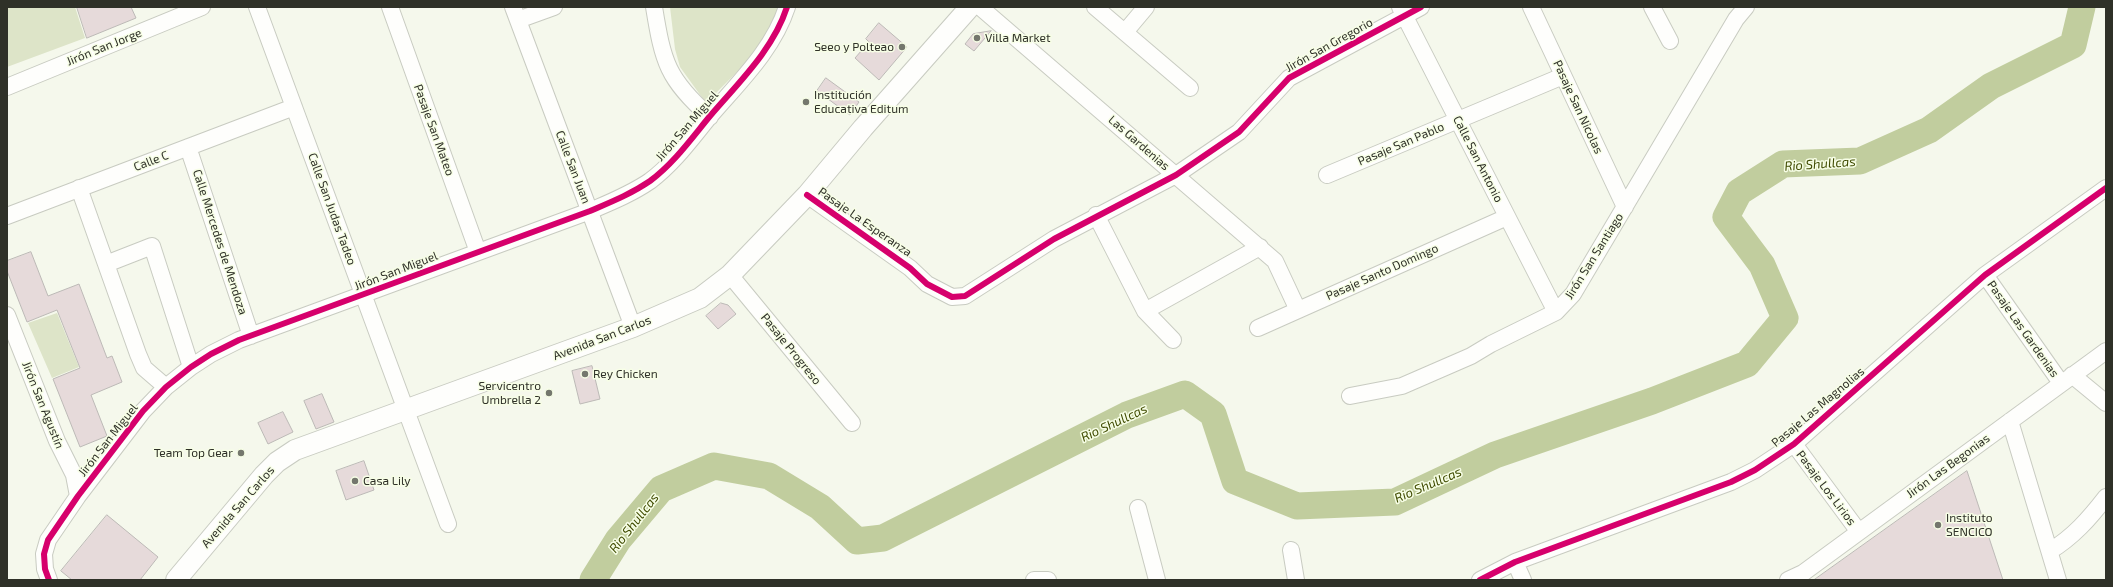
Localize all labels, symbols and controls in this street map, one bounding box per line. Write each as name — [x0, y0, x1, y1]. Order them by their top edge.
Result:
street label: Jirón San Gregorio — [1283, 15, 1375, 75]
street label: Jirón San Jorge — [64, 25, 144, 69]
place label: Villa Market — [985, 31, 1051, 45]
marker: Villa Market — [972, 33, 982, 43]
place label: Seeo y Polteao — [814, 40, 894, 54]
marker: Seeo y Polteao — [897, 42, 907, 52]
street label: Pasaje San Nicolas — [1550, 58, 1606, 156]
street label: Pasaje San Mateo — [411, 82, 457, 178]
street label: Jirón San Miguel — [653, 88, 721, 164]
place label: Institución Educativa Editum — [814, 88, 908, 116]
marker: Institución Educativa Editum — [801, 97, 811, 107]
street label: Las Gardenias — [1105, 113, 1173, 173]
street label: Calle San Antonio — [1450, 113, 1506, 205]
street label: Pasaje San Pablo — [1356, 119, 1446, 169]
street label: Calle San Juan — [552, 128, 594, 206]
street label: Calle C — [131, 148, 171, 174]
street label: Calle San Judas Tadeo — [305, 151, 359, 267]
water label: Rio Shullcas — [1784, 154, 1856, 174]
street label: Calle Mercedes de Mendoza — [190, 168, 250, 316]
street label: Pasaje La Esperanza — [815, 184, 915, 260]
street label: Jirón San Santiago — [1562, 210, 1626, 302]
street label: Pasaje Santo Domingo — [1324, 241, 1440, 303]
street label: Jirón San Miguel — [352, 248, 440, 294]
street label: Pasaje Las Gardenias — [1984, 278, 2062, 380]
street label: Pasaje Progreso — [758, 310, 824, 388]
street label: Avenida San Carlos — [551, 313, 653, 363]
street label: Jirón San Agustín — [19, 359, 67, 451]
street label: Pasaje Las Magnolias — [1769, 364, 1867, 450]
place label: Rey Chicken — [593, 367, 658, 381]
marker: Rey Chicken — [580, 369, 590, 379]
place label: Servicentro Umbrella 2 — [478, 379, 541, 407]
marker: Servicentro Umbrella 2 — [544, 388, 554, 398]
street label: Jirón San Miguel — [75, 401, 141, 479]
water label: Rio Shullcas — [1078, 401, 1150, 445]
street label: Jirón Las Begonias — [1903, 431, 1993, 501]
place label: Team Top Gear — [154, 446, 233, 460]
marker: Team Top Gear — [236, 448, 246, 458]
street label: Pasaje Los Lirios — [1793, 448, 1859, 528]
street label: Avenida San Carlos — [199, 463, 277, 551]
water label: Rio Shullcas — [1392, 464, 1464, 506]
place label: Casa Lily — [363, 474, 411, 488]
marker: Casa Lily — [350, 476, 360, 486]
water label: Rio Shullcas — [606, 490, 662, 556]
place label: Instituto SENCICO — [1946, 511, 1993, 539]
marker: Instituto SENCICO — [1933, 520, 1943, 530]

